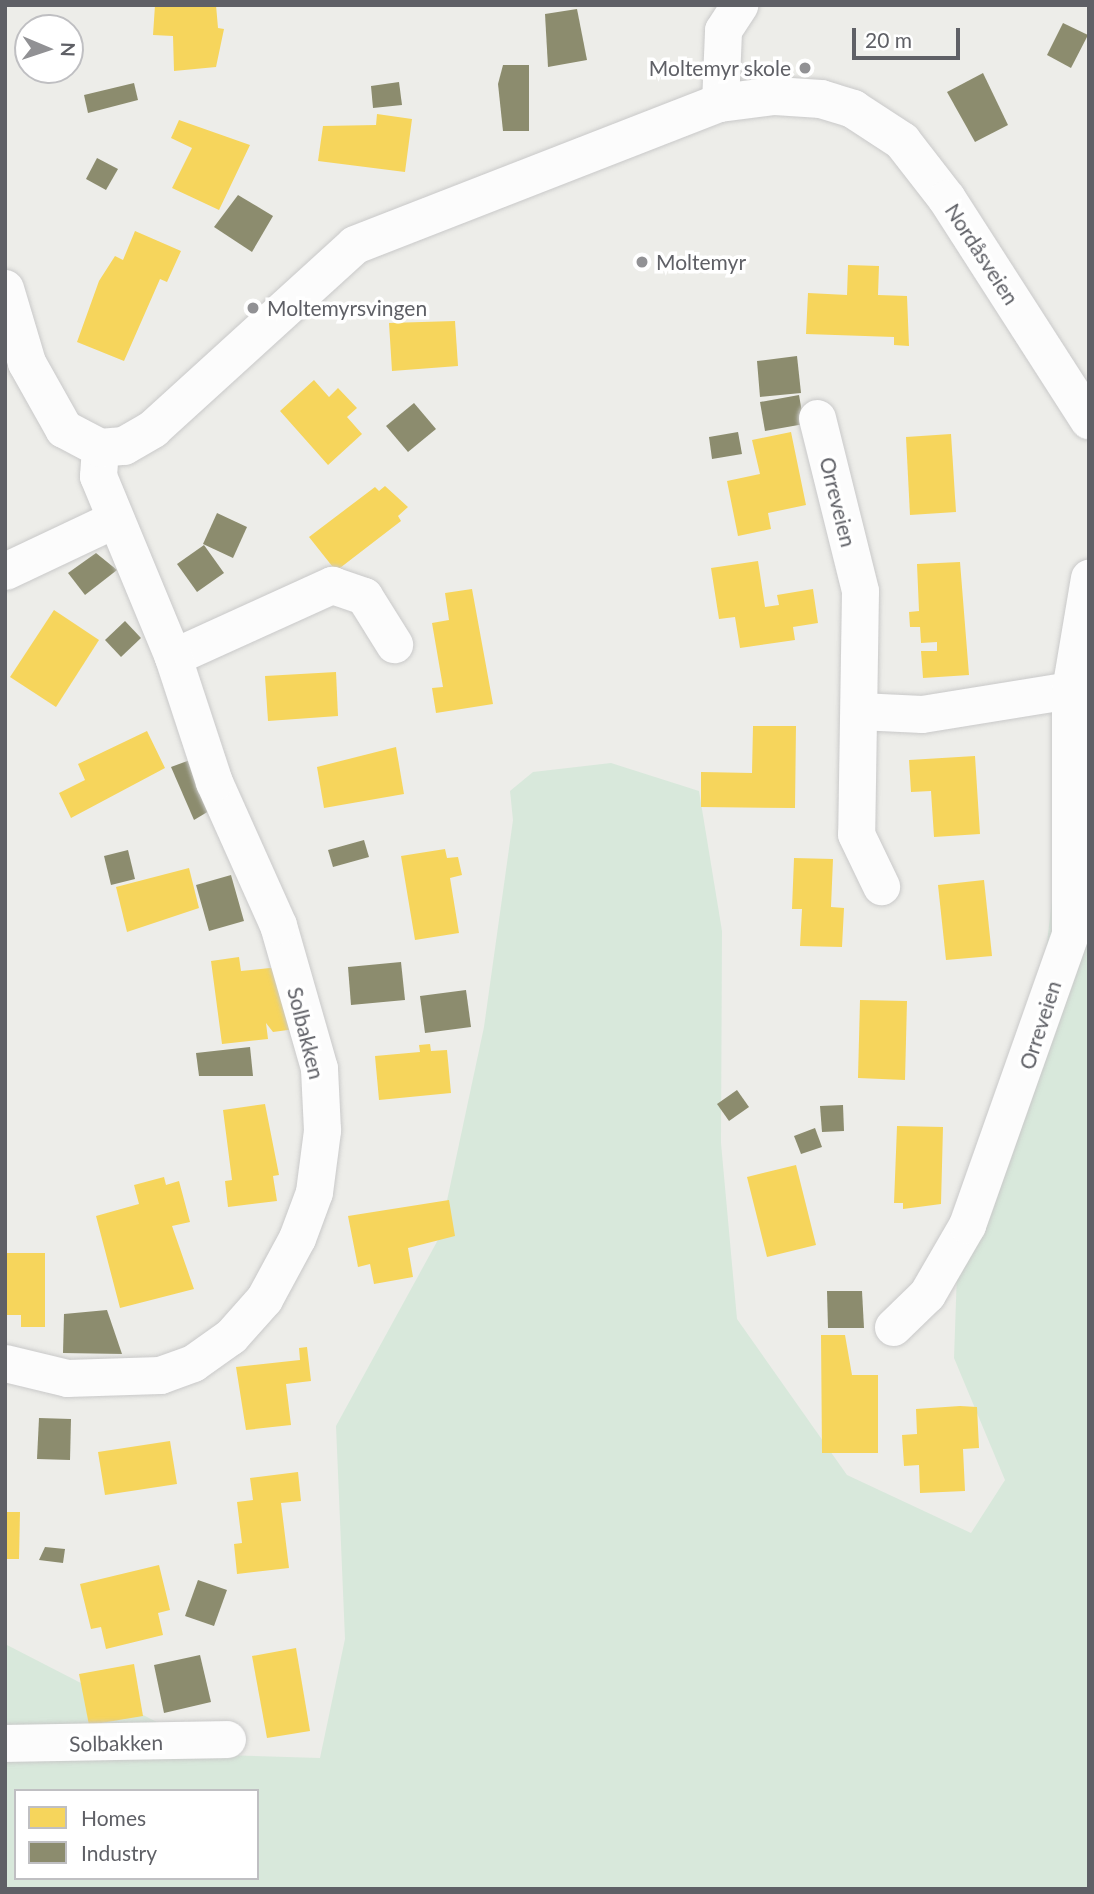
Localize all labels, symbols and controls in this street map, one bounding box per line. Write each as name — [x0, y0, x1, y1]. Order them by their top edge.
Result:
north arrow — [14, 14, 84, 84]
scale bar — [856, 14, 964, 58]
text: 20 m — [865, 27, 912, 52]
text: N — [57, 42, 80, 57]
place label: Moltemyr skole — [648, 55, 791, 81]
marker: Moltemyr skole — [797, 60, 813, 76]
street label: Nordåsveien — [940, 199, 1024, 309]
place label: Moltemyr — [656, 249, 746, 275]
marker: Moltemyr — [634, 254, 650, 270]
place label: Moltemyrsvingen — [267, 295, 427, 321]
marker: Moltemyrsvingen — [245, 300, 261, 316]
street label: Orreveien — [815, 454, 861, 550]
street label: Orreveien — [1014, 977, 1066, 1073]
street label: Solbakken — [282, 984, 330, 1082]
street label: Solbakken — [69, 1730, 163, 1756]
legend — [14, 1789, 259, 1880]
text: Homes — [81, 1805, 146, 1830]
text: Industry — [81, 1840, 157, 1865]

